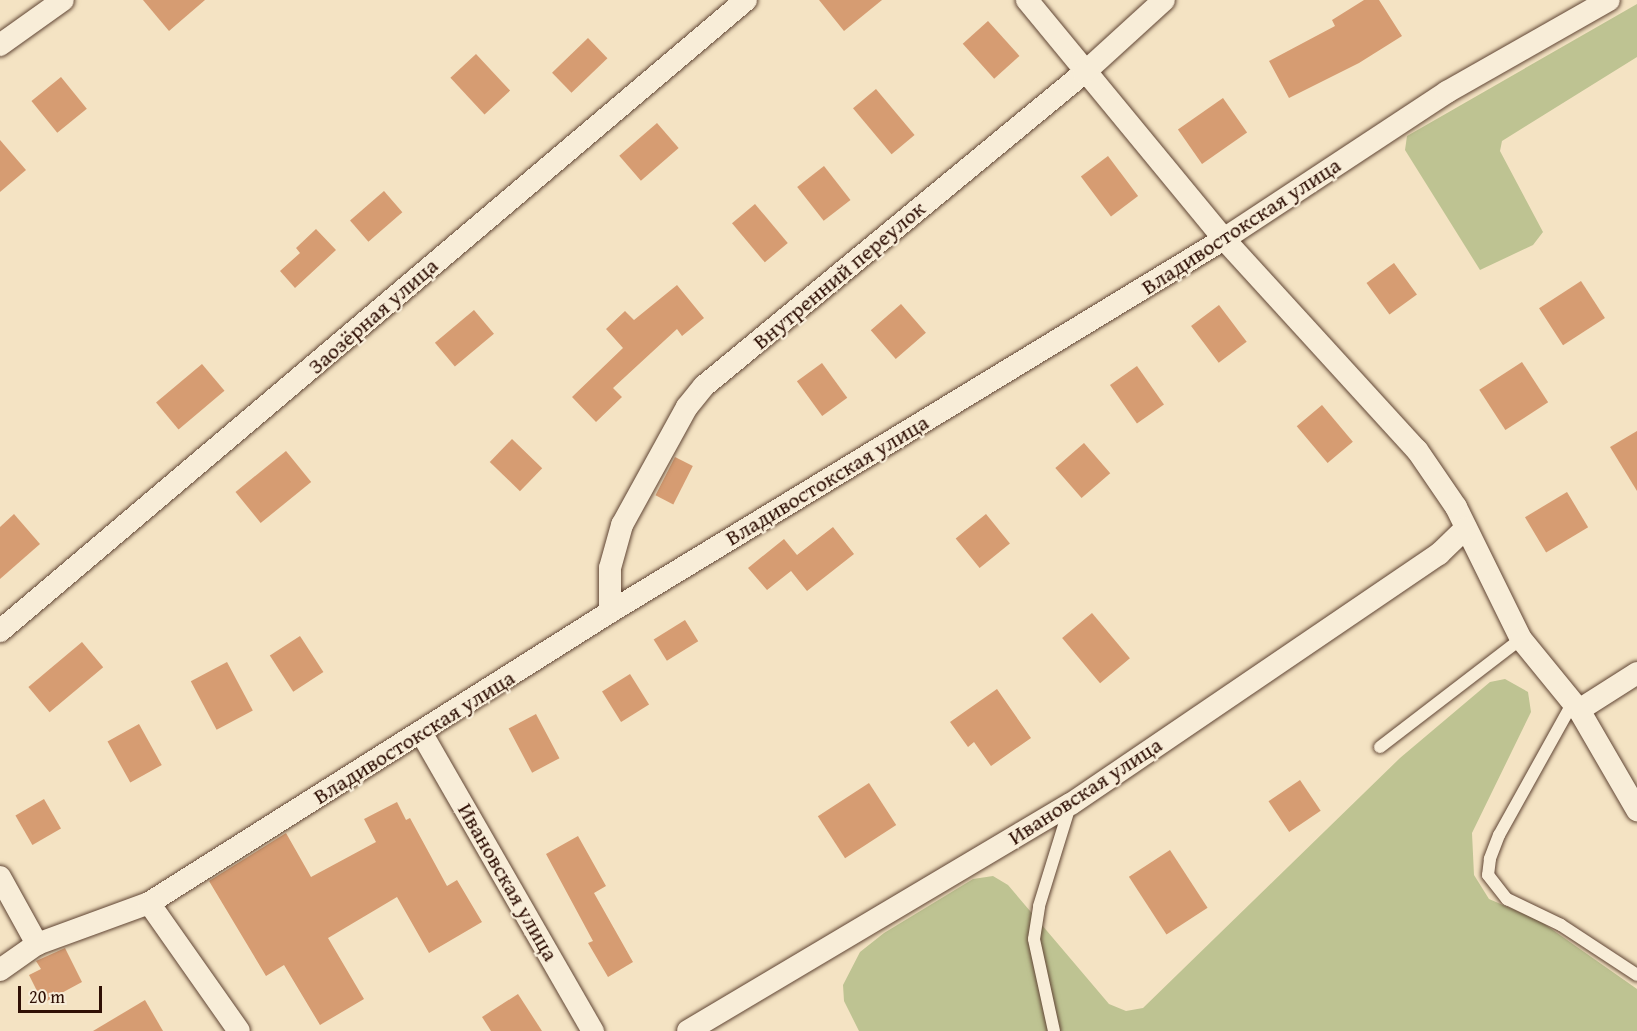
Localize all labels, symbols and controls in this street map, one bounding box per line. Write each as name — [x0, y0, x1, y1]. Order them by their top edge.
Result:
street label: Владивостокская улица — [1136, 152, 1346, 300]
street label: Внутренний переулок — [747, 195, 931, 355]
street label: Заозёрная улица — [303, 252, 443, 380]
street label: Владивостокская улица — [721, 409, 933, 551]
street label: Владивостокская улица — [309, 664, 519, 810]
street label: Ивановская улица — [1003, 731, 1167, 851]
street label: Ивановская улица — [452, 798, 564, 966]
scale bar — [21, 974, 105, 1012]
text: 20 m — [29, 983, 65, 1010]

